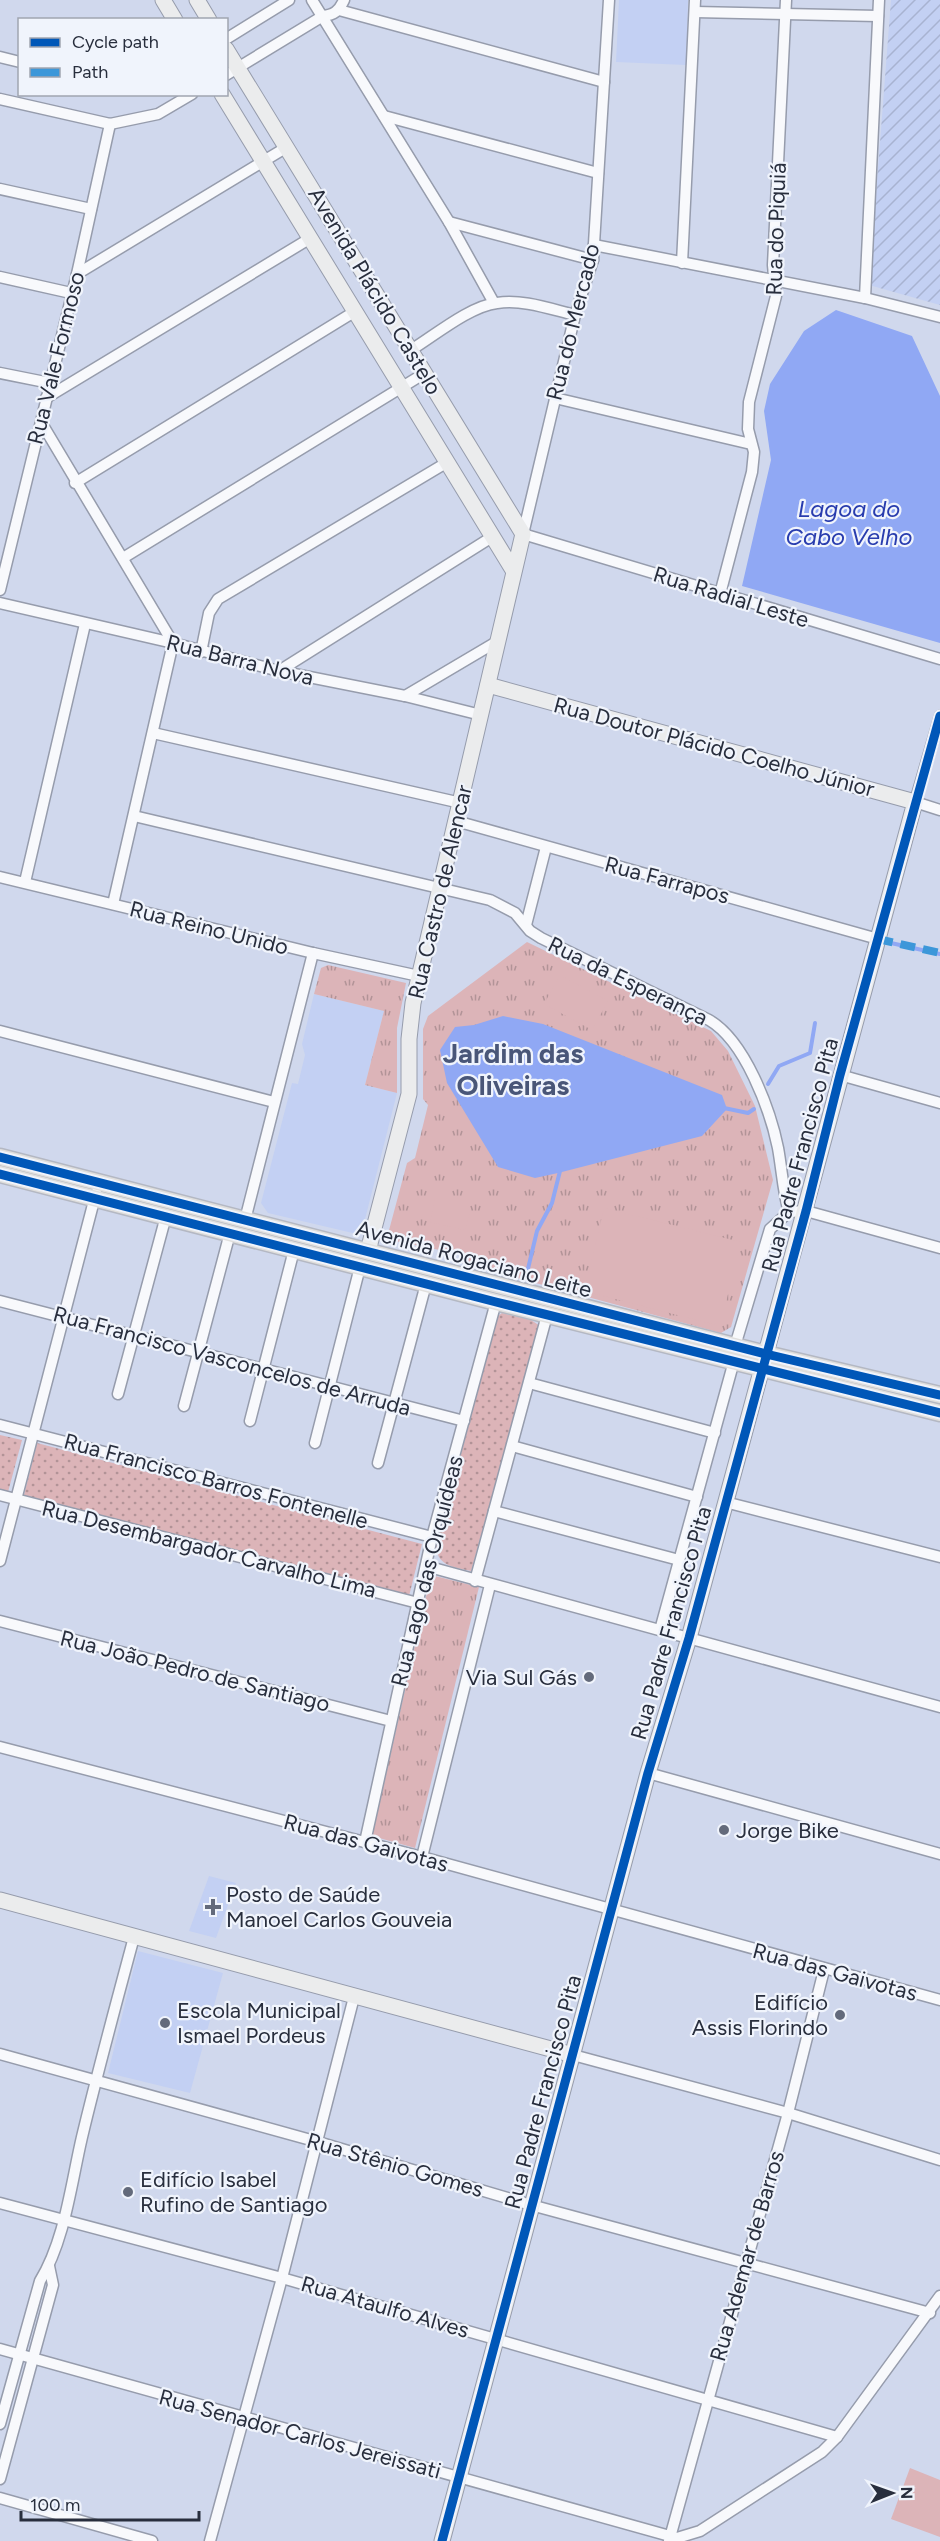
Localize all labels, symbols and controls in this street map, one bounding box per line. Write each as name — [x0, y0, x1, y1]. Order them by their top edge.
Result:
legend — [18, 18, 228, 96]
text: Cycle path — [72, 31, 159, 53]
text: Path — [72, 61, 108, 83]
street label: Rua do Piquiá — [760, 162, 792, 296]
street label: Avenida Plácido Castelo — [302, 183, 448, 399]
street label: Rua do Mercado — [540, 241, 606, 403]
street label: Rua Vale Formoso — [21, 269, 91, 447]
water label: Lagoa do Cabo Velho — [786, 494, 912, 551]
street label: Rua Radial Leste — [650, 561, 812, 633]
street label: Rua Barra Nova — [164, 629, 316, 691]
street label: Rua Doutor Plácido Coelho Júnior — [551, 691, 878, 803]
street label: Rua Castro de Alencar — [402, 782, 478, 1002]
street label: Rua Farrapos — [602, 850, 732, 910]
street label: Rua Reino Unido — [127, 895, 291, 961]
street label: Rua da Esperança — [544, 931, 712, 1031]
street label: Rua Padre Francisco Pita — [756, 1035, 844, 1275]
district label: Jardim das Oliveiras — [443, 1036, 583, 1102]
street label: Avenida Rogaciano Leite — [353, 1215, 595, 1303]
street label: Rua Francisco Vasconcelos de Arruda — [50, 1300, 414, 1422]
street label: Rua Francisco Barros Fontenelle — [61, 1427, 371, 1535]
street label: Rua Lago das Orquídeas — [385, 1453, 469, 1689]
street label: Rua Desembargador Carvalho Lima — [39, 1494, 379, 1604]
street label: Rua Padre Francisco Pita — [625, 1503, 717, 1743]
street label: Rua João Pedro de Santiago — [57, 1624, 333, 1718]
place label: Via Sul Gás — [466, 1664, 577, 1691]
marker: Via Sul Gás — [582, 1670, 596, 1684]
street label: Rua das Gaivotas — [281, 1808, 451, 1878]
place label: Jorge Bike — [736, 1817, 839, 1844]
marker: Jorge Bike — [717, 1823, 731, 1837]
place label: Posto de Saúde Manoel Carlos Gouveia — [226, 1881, 452, 1933]
marker: Posto de Saúde Manoel Carlos Gouveia — [204, 1898, 222, 1916]
street label: Rua das Gaivotas — [750, 1937, 920, 2007]
street label: Rua Padre Francisco Pita — [499, 1972, 587, 2212]
place label: Edifício Assis Florindo — [692, 1989, 828, 2041]
place label: Escola Municipal Ismael Pordeus — [177, 1997, 341, 2049]
marker: Edifício Assis Florindo — [833, 2008, 847, 2022]
marker: Escola Municipal Ismael Pordeus — [158, 2016, 172, 2030]
street label: Rua Stênio Gomes — [304, 2127, 486, 2203]
street label: Rua Ademar de Barros — [704, 2147, 790, 2365]
place label: Edifício Isabel Rufino de Santiago — [140, 2166, 327, 2218]
marker: Edifício Isabel Rufino de Santiago — [121, 2185, 135, 2199]
street label: Rua Ataulfo Alves — [298, 2270, 472, 2344]
street label: Rua Senador Carlos Jereissati — [156, 2383, 444, 2485]
north arrow — [862, 2463, 922, 2523]
scale bar — [21, 2484, 200, 2522]
text: N — [897, 2486, 916, 2499]
text: 100 m — [30, 2494, 80, 2516]

